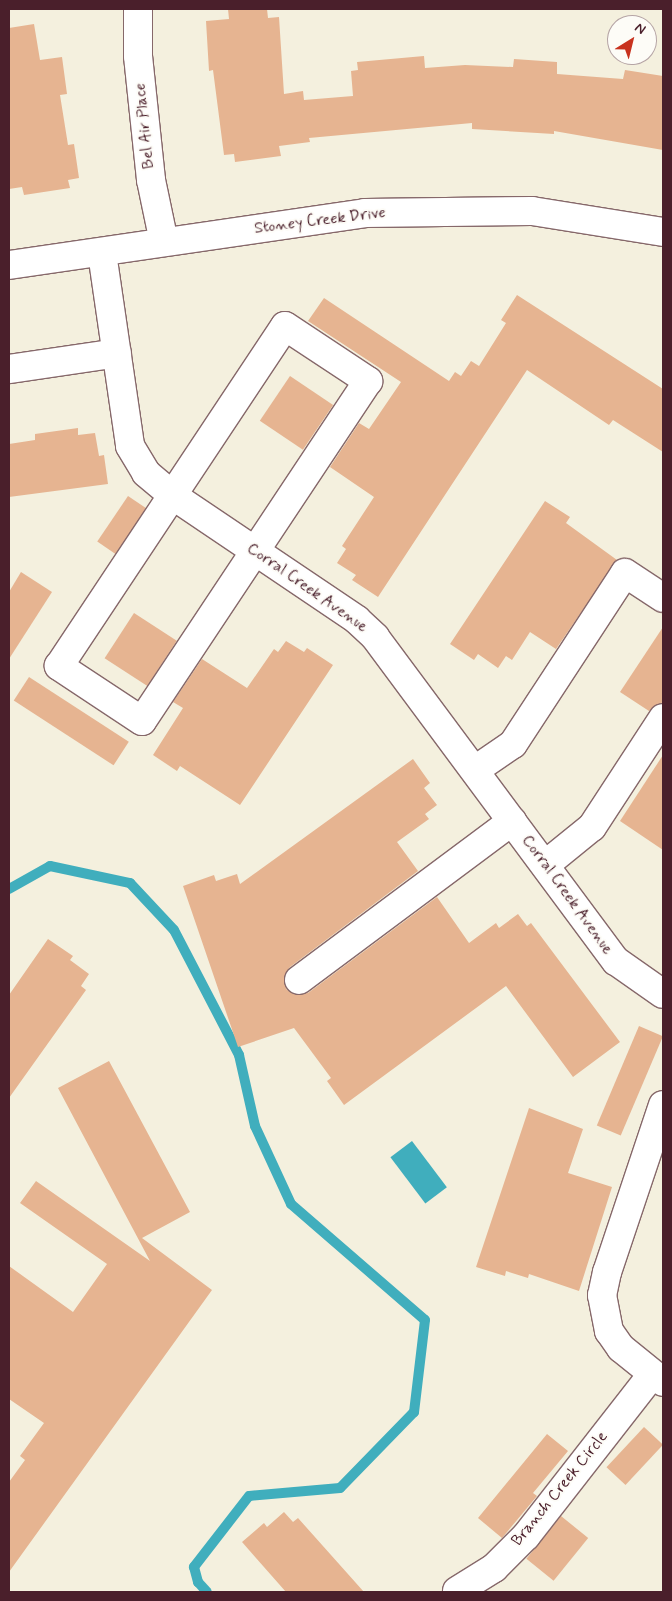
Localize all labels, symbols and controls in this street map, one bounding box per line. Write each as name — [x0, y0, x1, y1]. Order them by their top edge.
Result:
north arrow — [607, 15, 657, 65]
text: N — [631, 19, 649, 39]
street label: Bel Air Place — [131, 82, 159, 170]
street label: Stoney Creek Drive — [253, 203, 387, 239]
street label: Corral Creek Avenue — [243, 539, 371, 637]
street label: Corral Creek Avenue — [517, 832, 617, 958]
street label: Branch Creek Circle — [508, 1428, 612, 1550]

